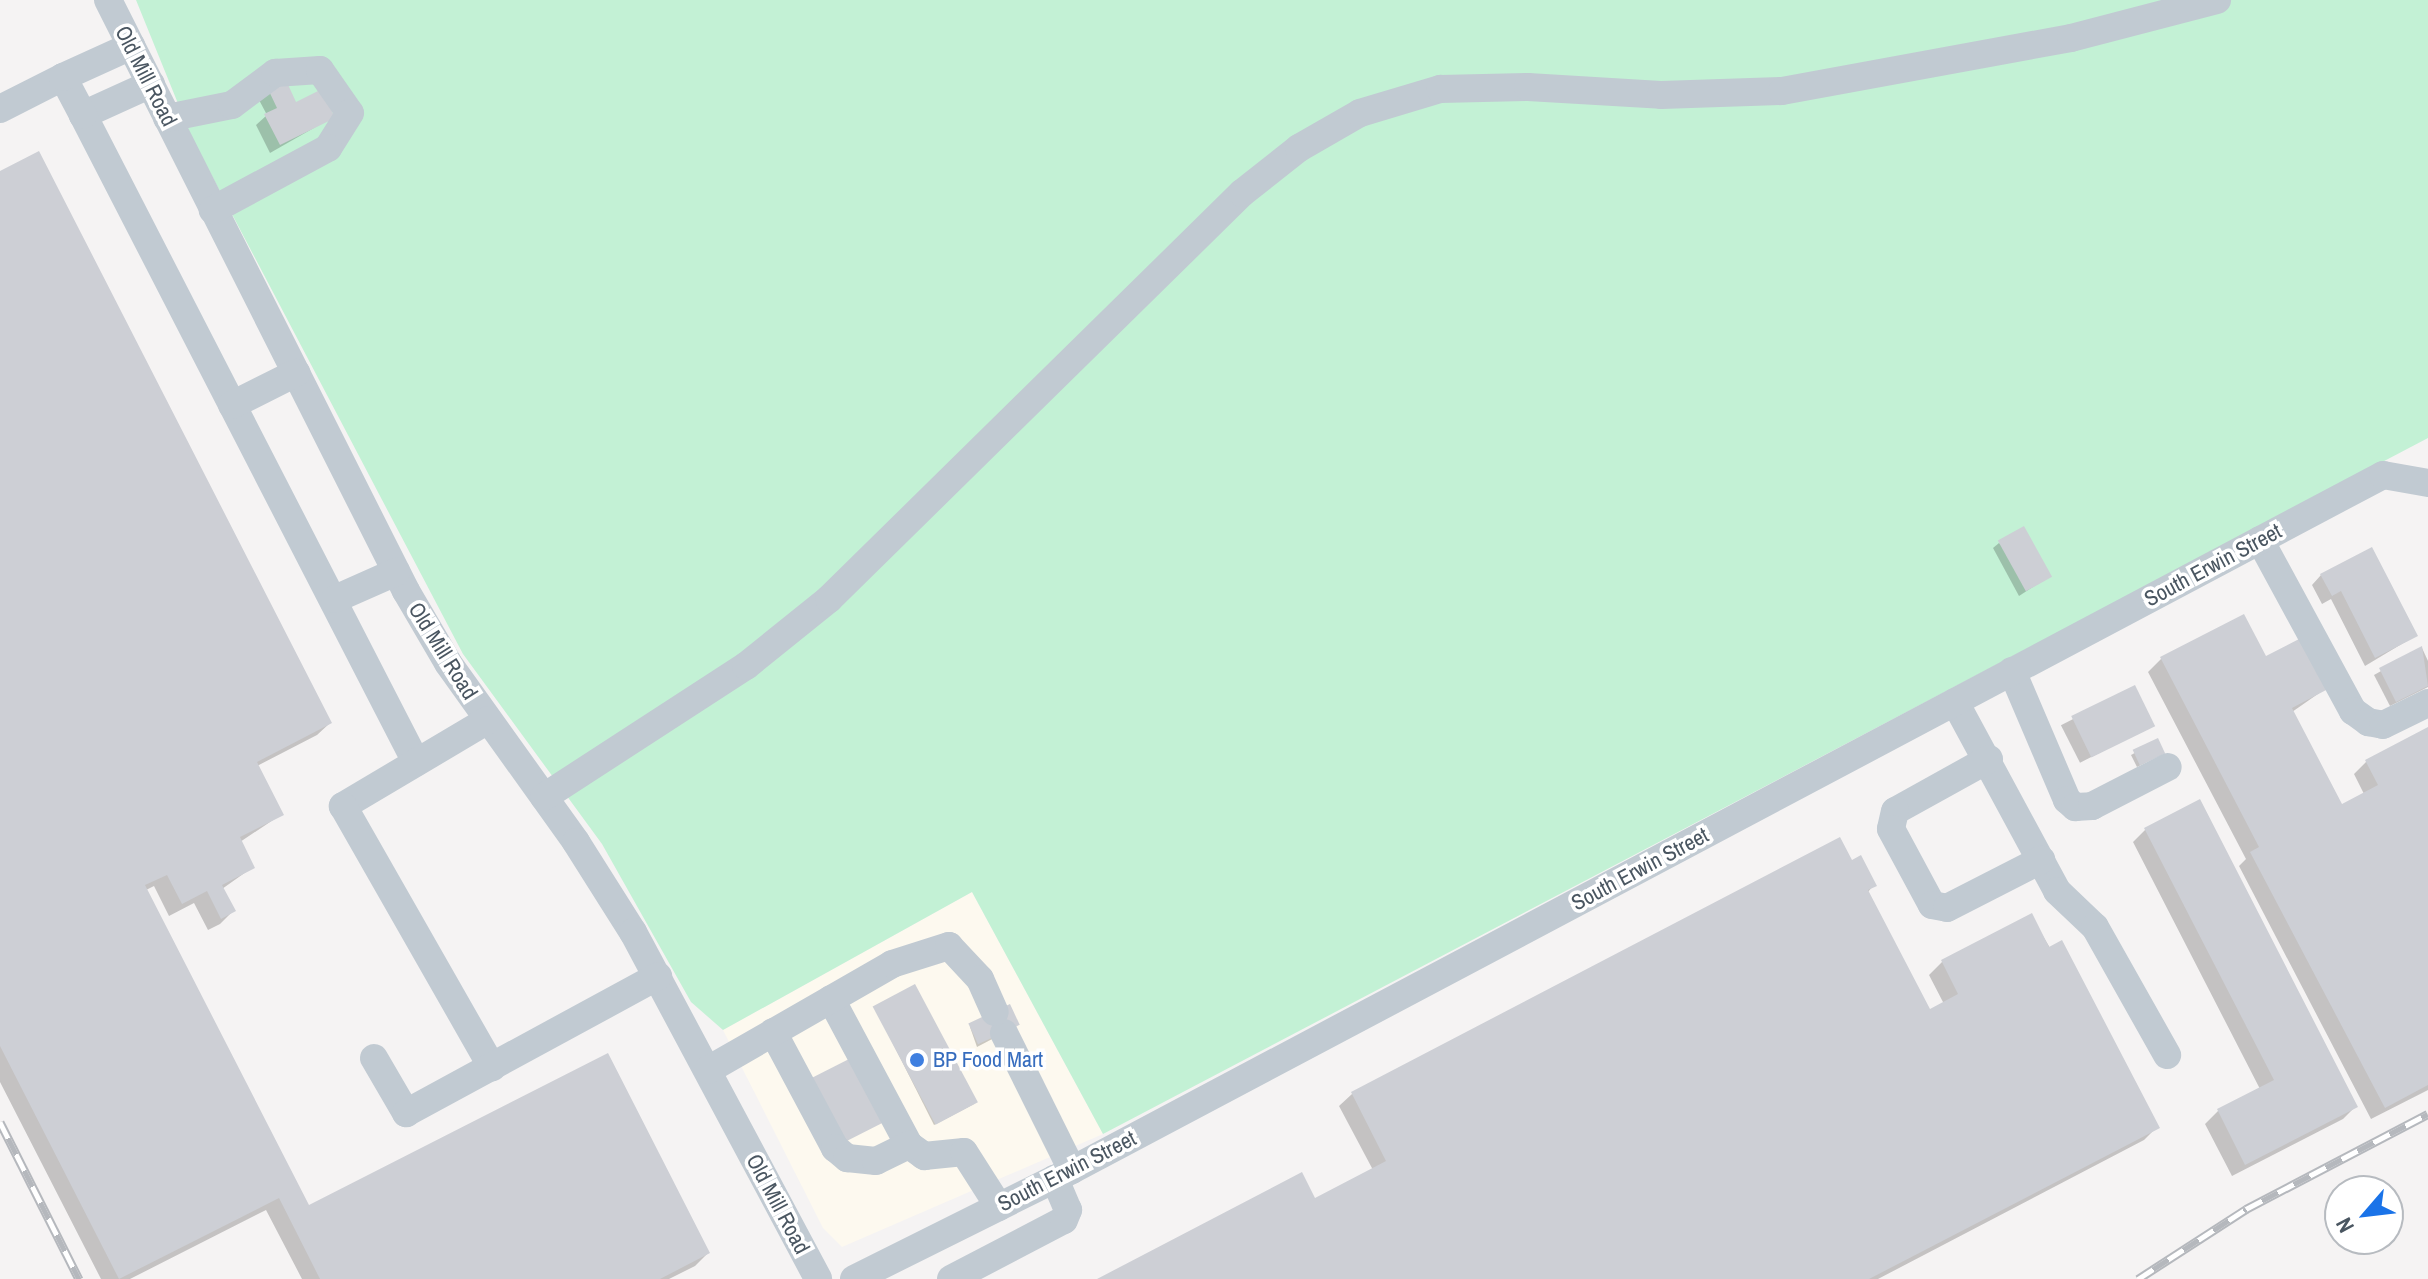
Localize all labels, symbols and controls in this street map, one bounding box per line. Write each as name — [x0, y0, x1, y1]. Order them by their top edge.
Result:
street label: Old Mill Road — [109, 21, 183, 131]
street label: South Erwin Street — [2140, 518, 2286, 612]
street label: Old Mill Road — [403, 598, 483, 704]
street label: South Erwin Street — [1567, 822, 1713, 916]
place label: BP Food Mart — [933, 1047, 1043, 1073]
marker: BP Food Mart — [908, 1051, 926, 1069]
street label: South Erwin Street — [994, 1125, 1140, 1217]
street label: Old Mill Road — [741, 1150, 815, 1258]
north arrow — [2324, 1175, 2404, 1255]
text: N — [2328, 1213, 2361, 1238]

